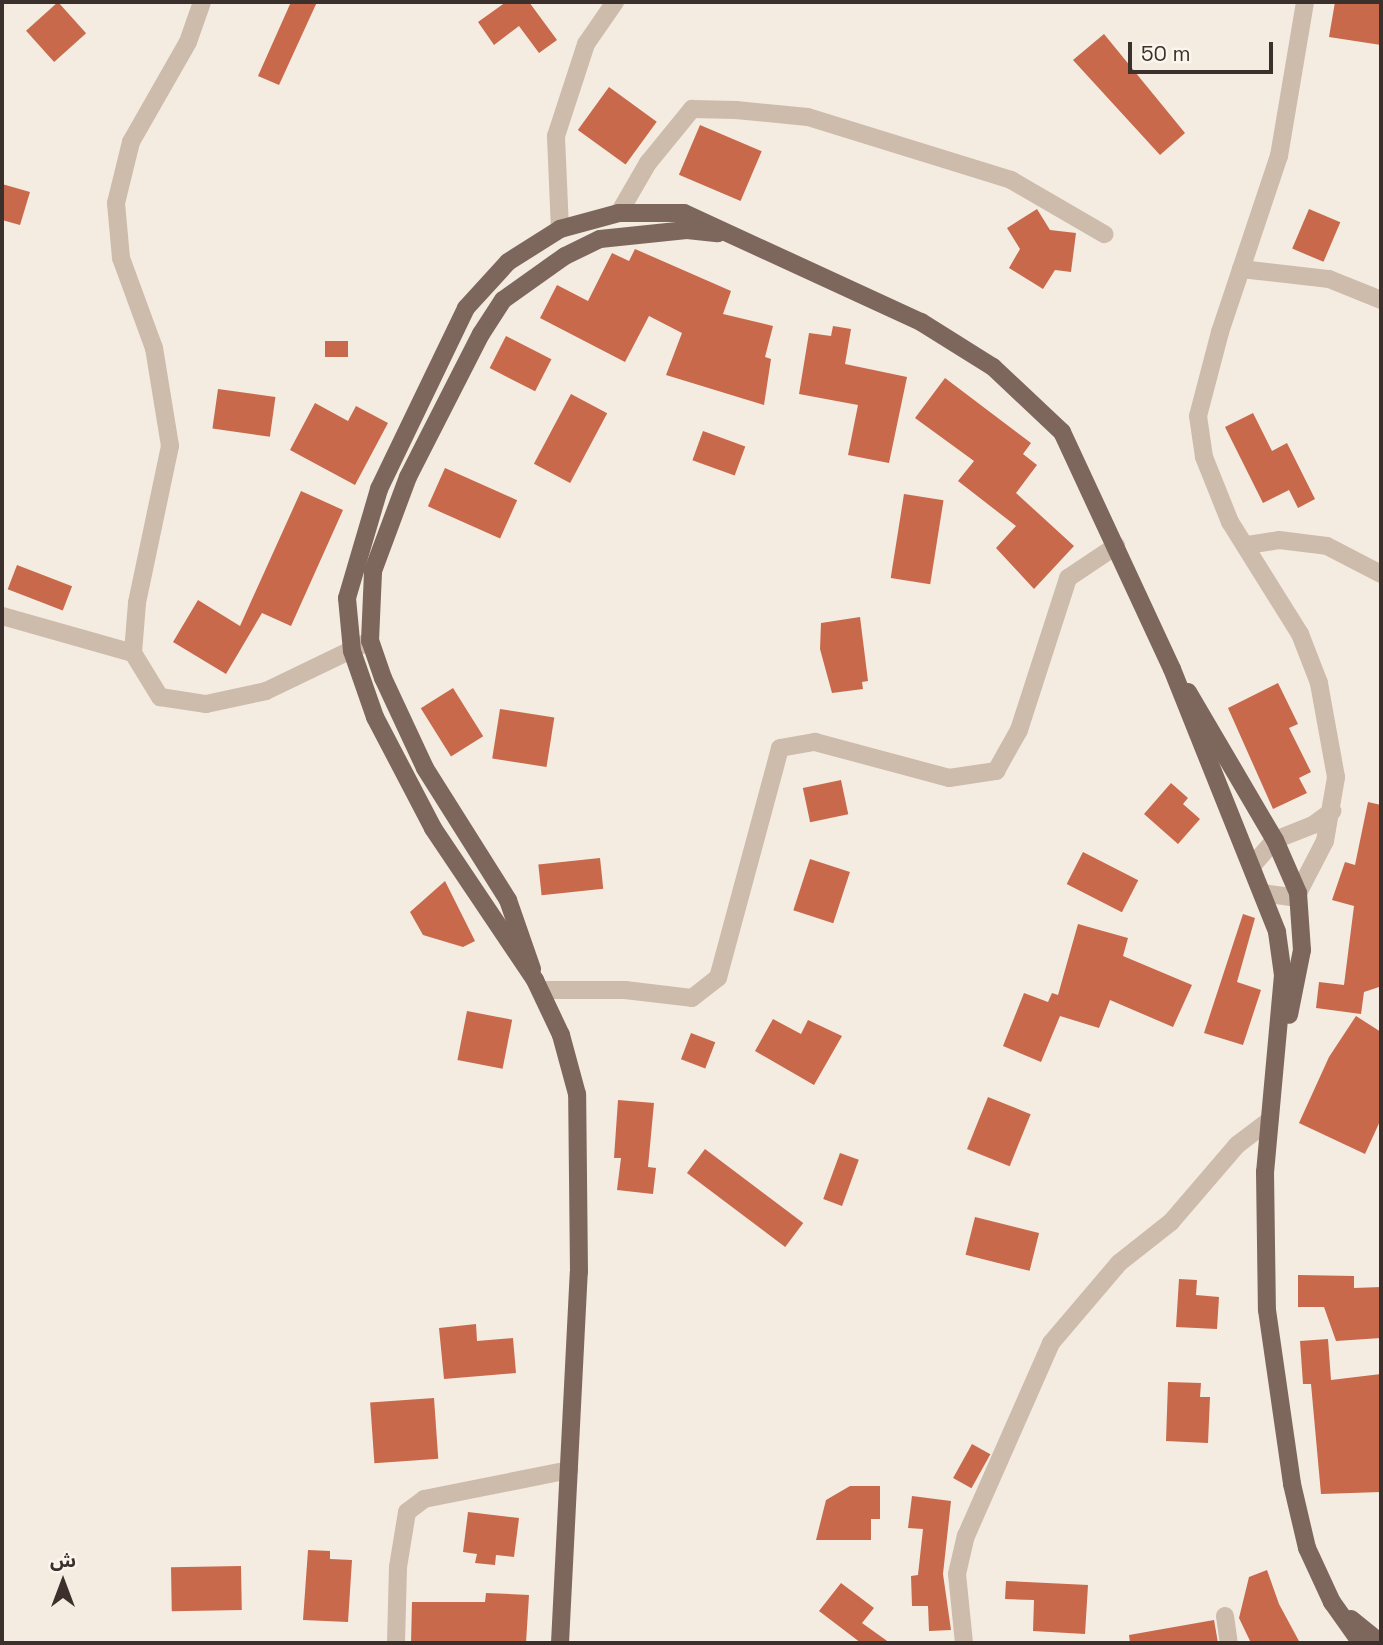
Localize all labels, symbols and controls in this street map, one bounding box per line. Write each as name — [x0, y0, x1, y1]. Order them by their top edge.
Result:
scale bar — [1131, 28, 1276, 72]
text: 50 m — [1141, 40, 1191, 67]
north arrow — [28, 1547, 98, 1617]
text: ش — [50, 1548, 76, 1573]

